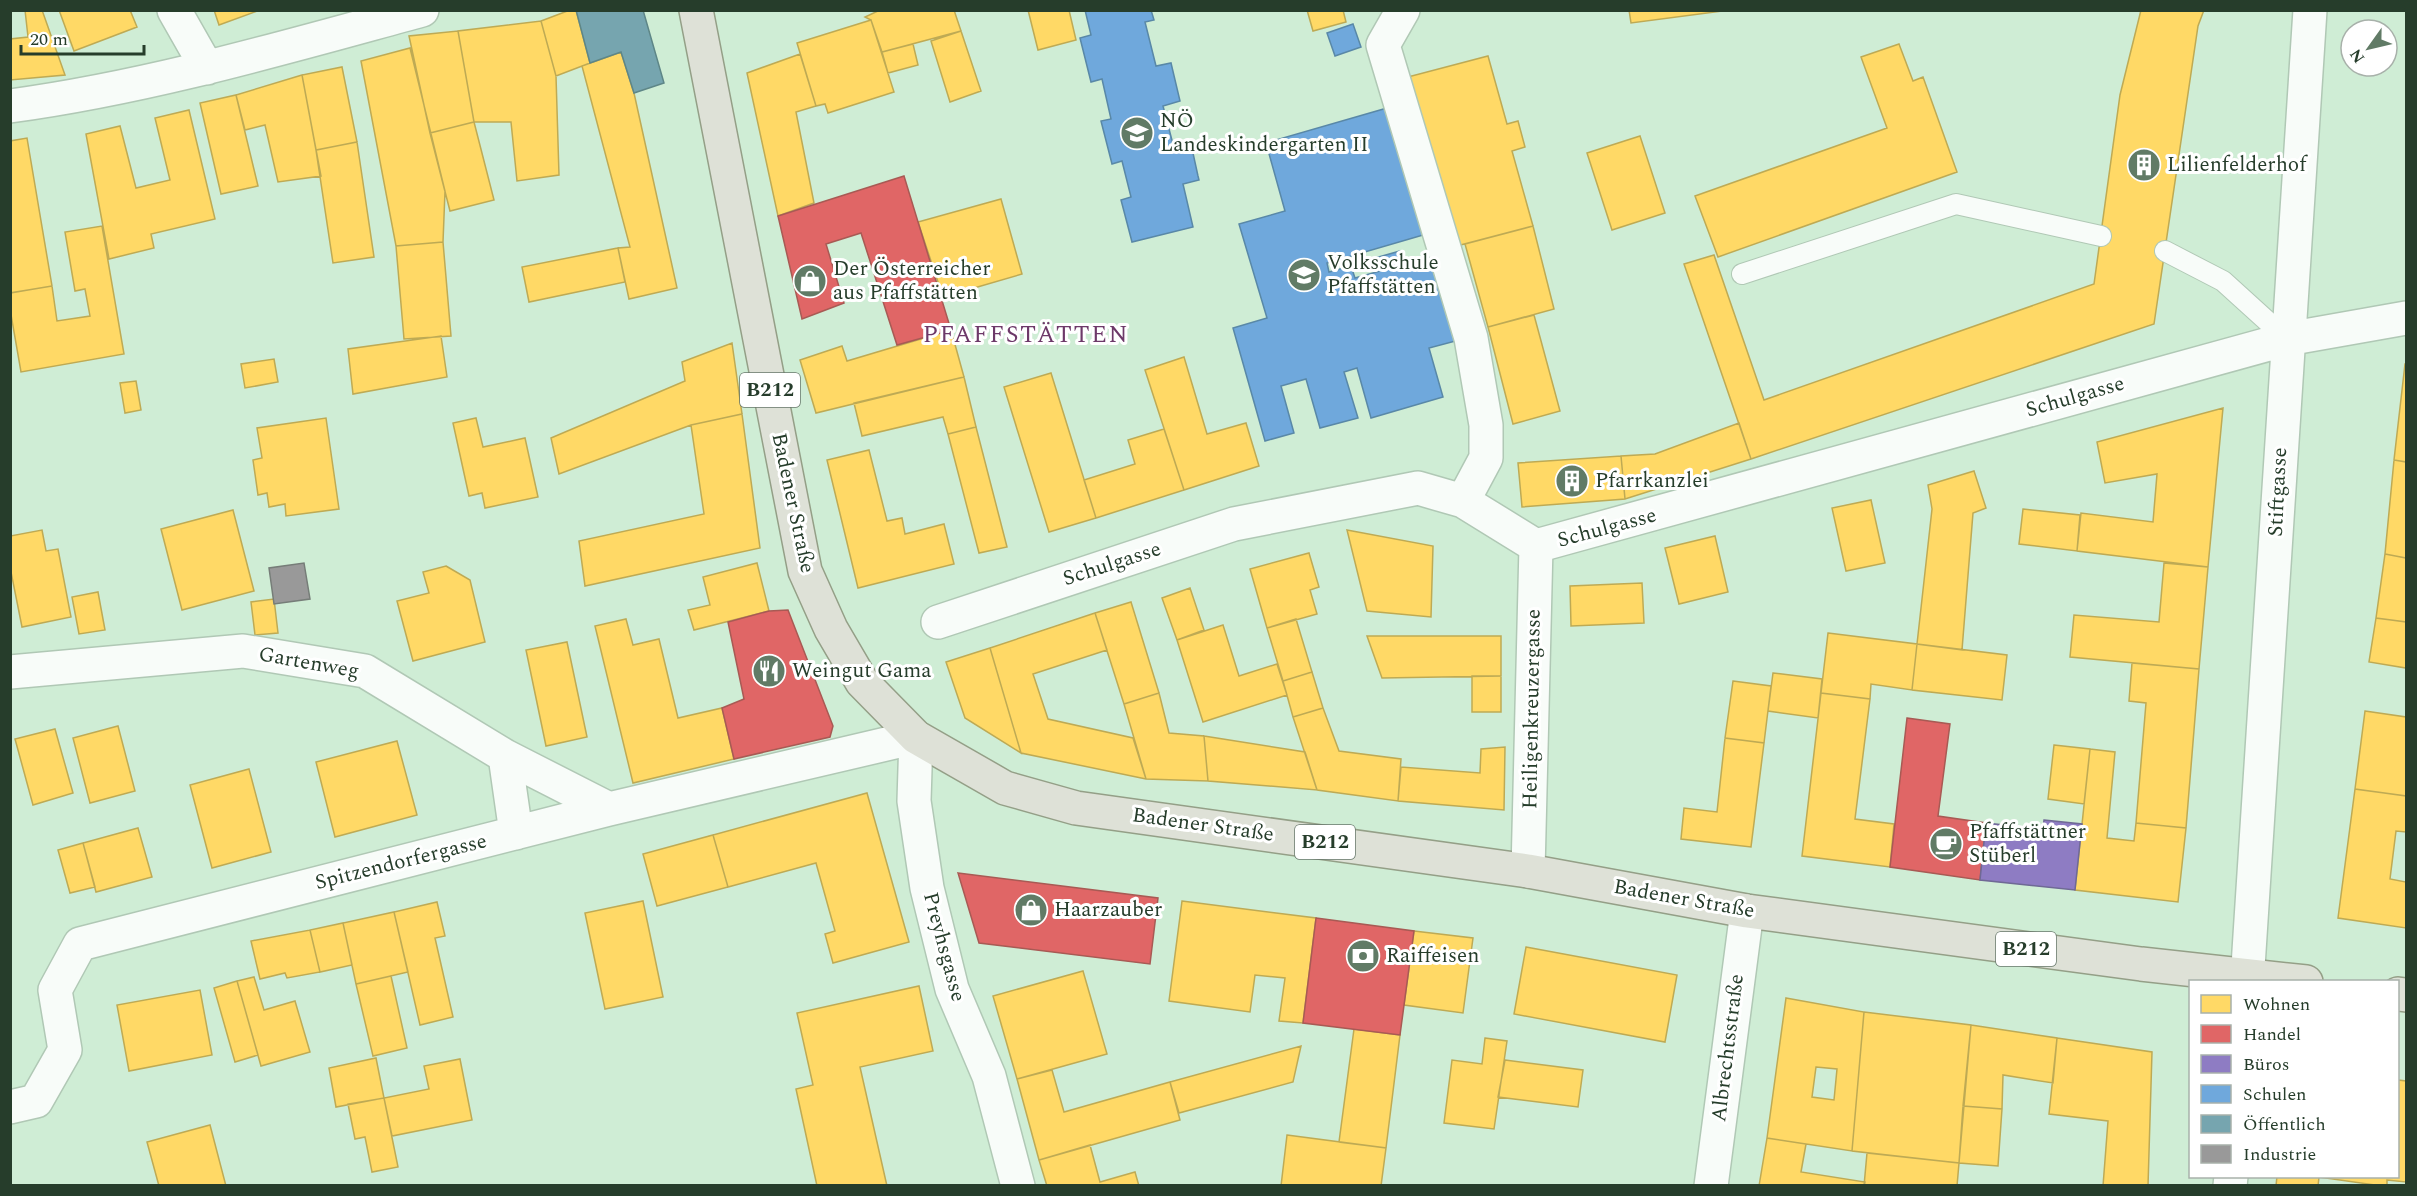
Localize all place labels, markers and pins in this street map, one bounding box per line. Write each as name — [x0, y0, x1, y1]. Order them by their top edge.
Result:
place label: NÖ Landeskindergarten II — [1160, 105, 1368, 161]
school or university icon: NÖ Landeskindergarten II — [1119, 115, 1155, 151]
building icon: Lilienfelderhof — [2126, 147, 2162, 183]
place label: Lilienfelderhof — [2167, 149, 2308, 181]
place label: Volksschule Pfaffstätten — [1327, 247, 1439, 303]
place label: Der Österreicher aus Pfaffstätten — [833, 253, 991, 309]
school or university icon: Volksschule Pfaffstätten — [1286, 257, 1322, 293]
shop icon: Der Österreicher aus Pfaffstätten — [792, 263, 828, 299]
building icon: Pfarrkanzlei — [1554, 463, 1590, 499]
place label: Pfarrkanzlei — [1595, 465, 1709, 497]
restaurant icon: Weingut Gama — [751, 653, 787, 689]
place label: Weingut Gama — [792, 655, 932, 687]
place label: Pfaffstättner Stüberl — [1969, 816, 2086, 872]
cafe icon: Pfaffstättner Stüberl — [1928, 826, 1964, 862]
shop icon: Haarzauber — [1013, 892, 1049, 928]
place label: Haarzauber — [1054, 894, 1162, 926]
bank icon: Raiffeisen — [1345, 938, 1381, 974]
place label: Raiffeisen — [1386, 940, 1480, 972]

